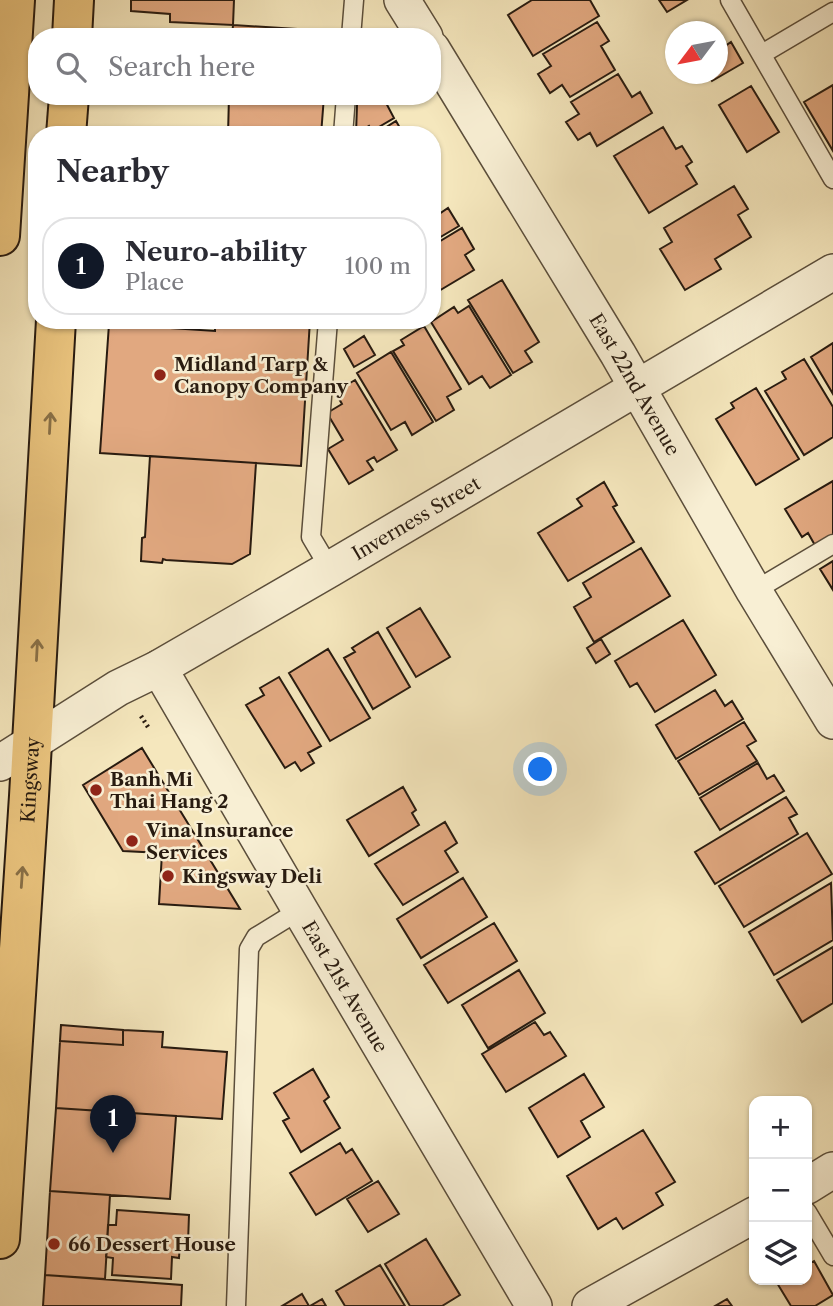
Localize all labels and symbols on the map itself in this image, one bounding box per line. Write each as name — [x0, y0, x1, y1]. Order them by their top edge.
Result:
north arrow — [665, 21, 728, 84]
street label: East 22nd Avenue — [584, 310, 685, 460]
place label: Midland Tarp & Canopy Company — [174, 353, 349, 398]
marker: Midland Tarp & Canopy Company — [152, 367, 168, 383]
one-way arrow — [43, 412, 56, 435]
street label: Inverness Street — [348, 472, 485, 565]
one-way arrow — [31, 639, 44, 662]
street label: Kingsway — [16, 736, 44, 824]
your location — [523, 752, 557, 786]
place label: Banh Mi Thai Hang 2 — [110, 768, 228, 813]
marker: Banh Mi Thai Hang 2 — [88, 782, 104, 798]
place label: Vina Insurance Services — [145, 819, 293, 864]
marker: Vina Insurance Services — [124, 833, 140, 849]
place label: Kingsway Deli — [182, 865, 322, 888]
one-way arrow — [16, 866, 29, 889]
marker: Kingsway Deli — [160, 868, 176, 884]
street label: East 21st Avenue — [297, 917, 393, 1057]
pin: 1 — [90, 1095, 136, 1153]
place label: 66 Dessert House — [68, 1233, 236, 1256]
marker: 66 Dessert House — [46, 1236, 62, 1252]

